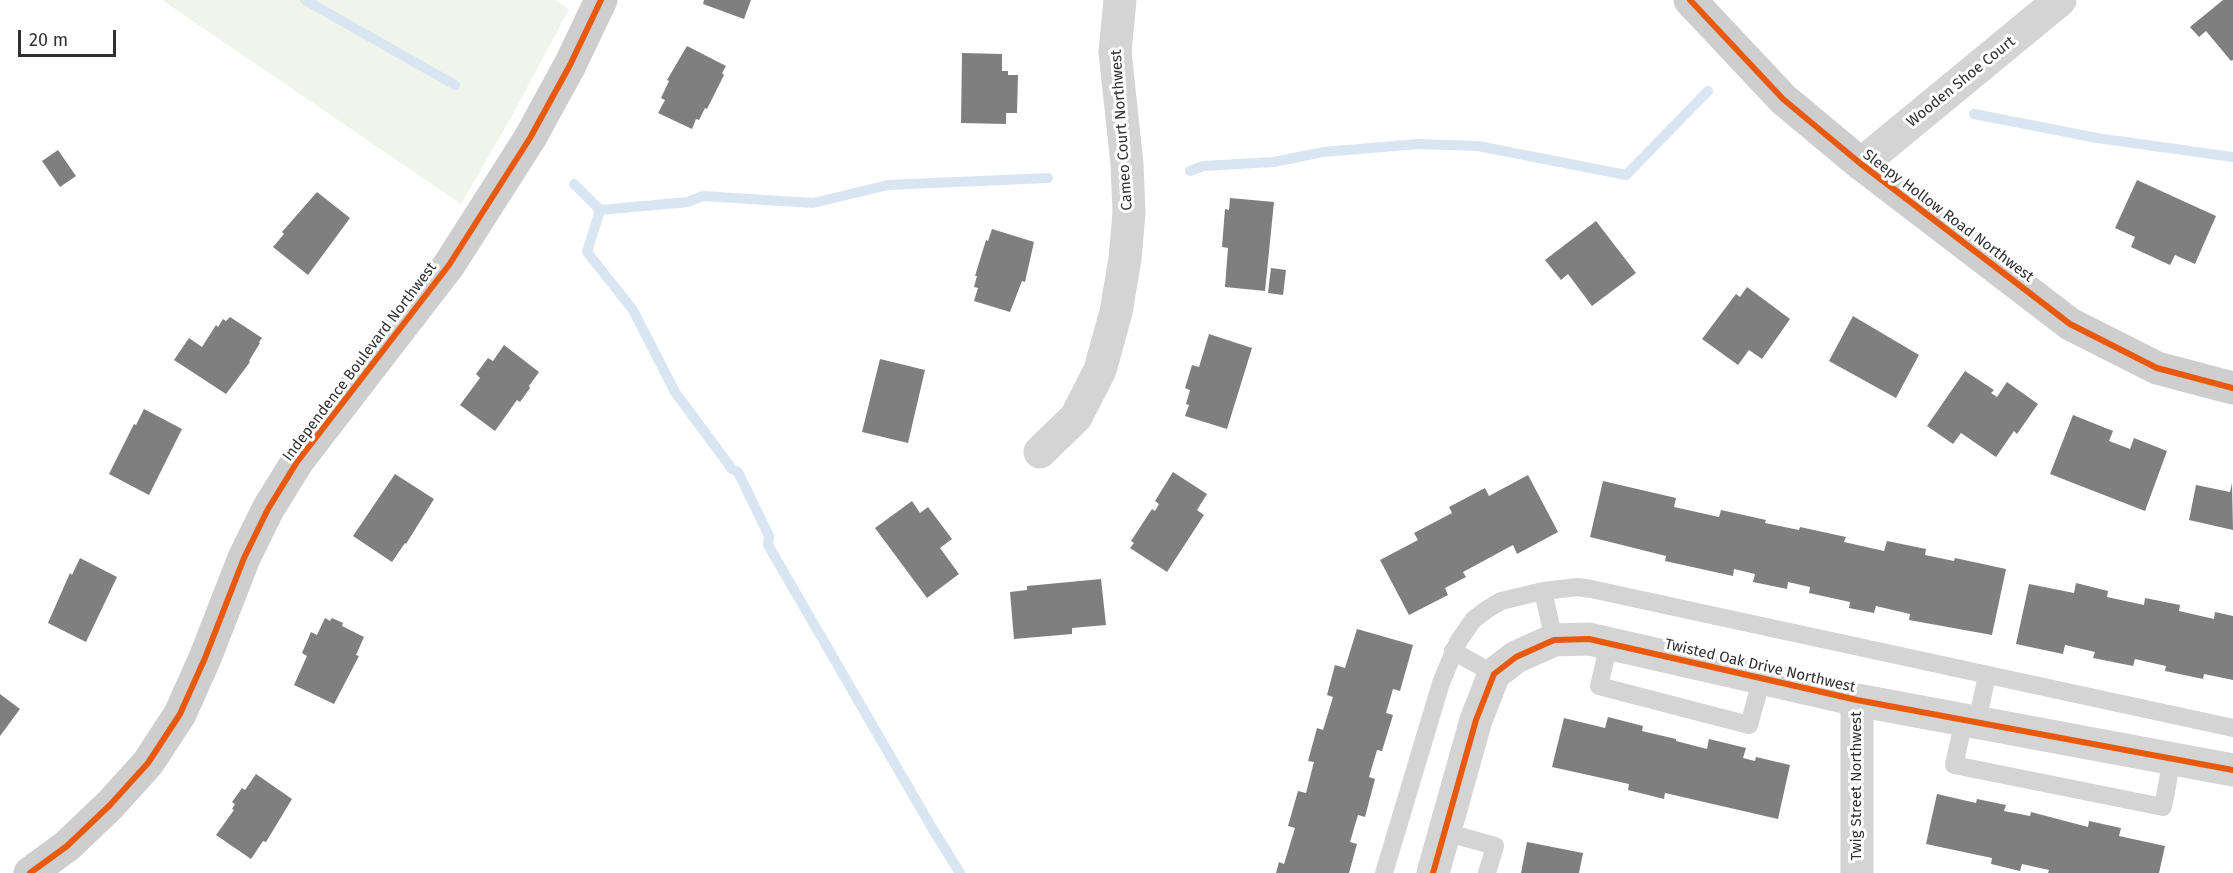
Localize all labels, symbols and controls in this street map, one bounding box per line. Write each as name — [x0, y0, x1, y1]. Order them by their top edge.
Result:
scale bar — [21, 18, 118, 56]
text: 20 m — [29, 29, 68, 51]
street label: Wooden Shoe Court — [1903, 33, 2019, 131]
street label: Cameo Court Northwest — [1107, 49, 1137, 211]
street label: Sleepy Hollow Road Northwest — [1859, 146, 2037, 286]
street label: Independence Boulevard Northwest — [279, 259, 441, 465]
street label: Twisted Oak Drive Northwest — [1663, 635, 1857, 697]
street label: Twig Street Northwest — [1848, 711, 1866, 861]

